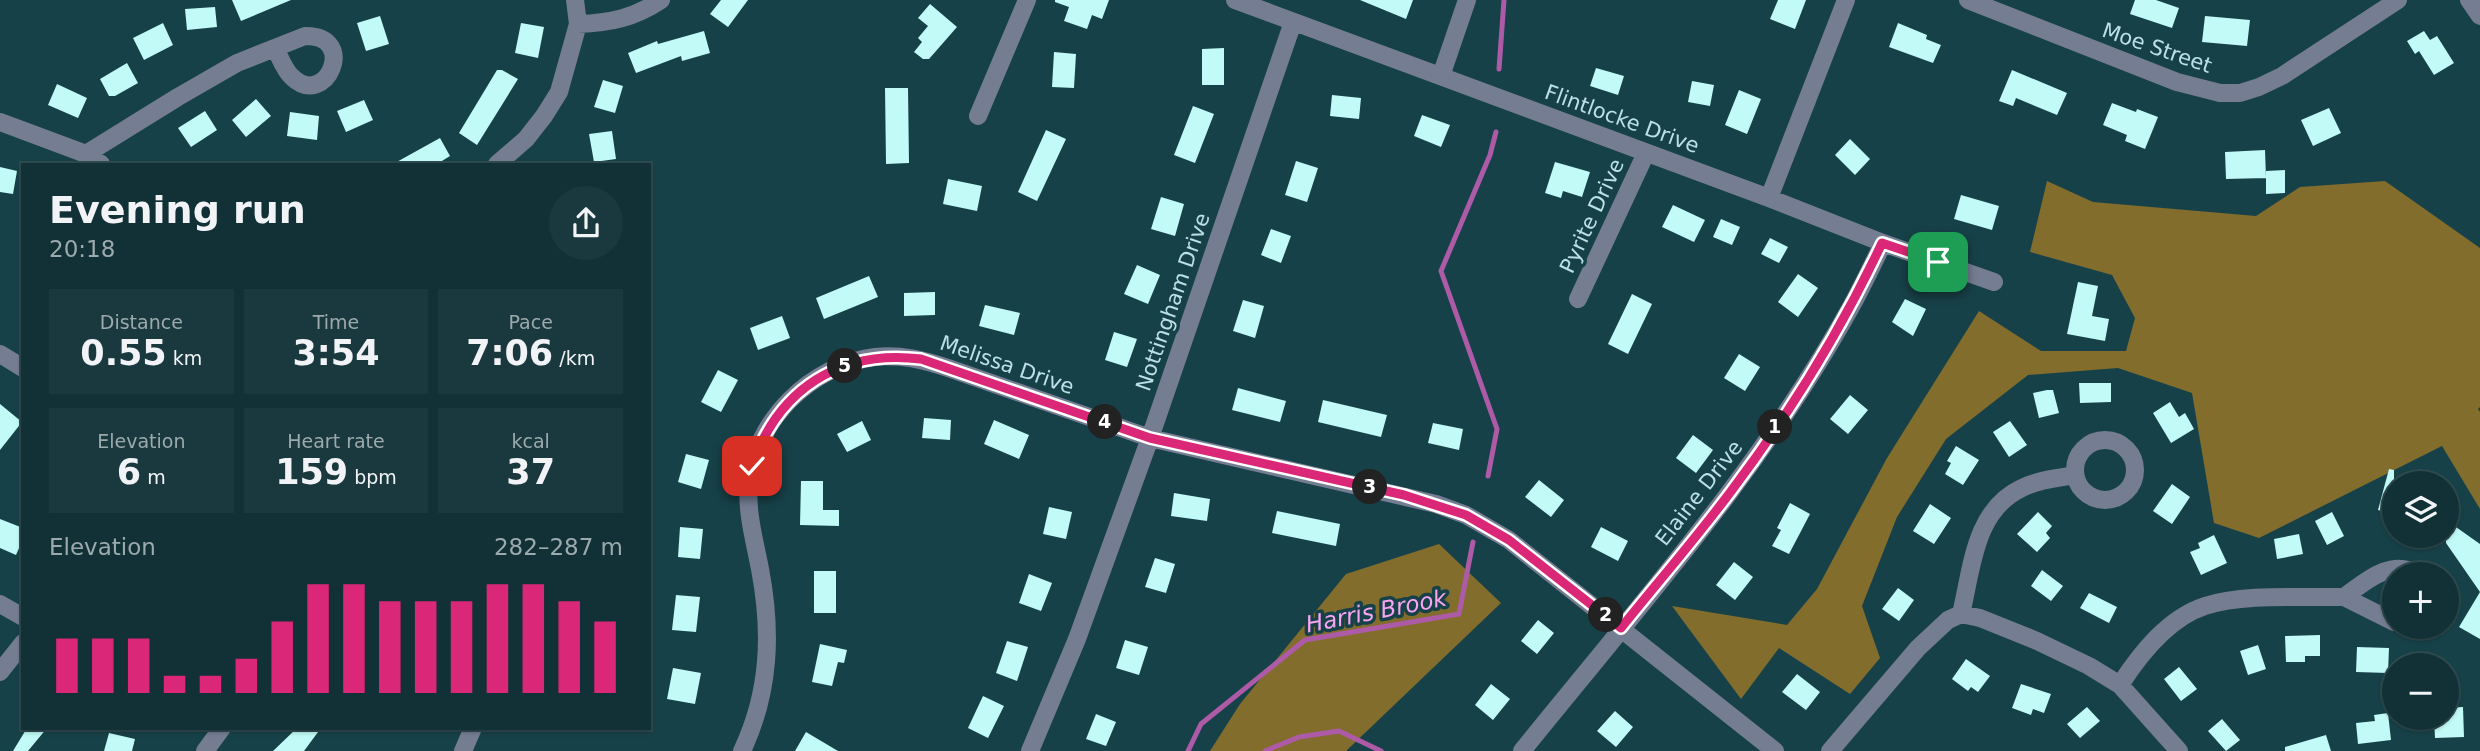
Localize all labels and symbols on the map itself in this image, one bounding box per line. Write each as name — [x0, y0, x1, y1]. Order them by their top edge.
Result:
street label: Moe Street — [2099, 18, 2215, 78]
street label: Flintlocke Drive — [1542, 80, 1702, 158]
street label: Pyrite Drive — [1555, 155, 1629, 277]
street label: Nottingham Drive — [1131, 210, 1215, 394]
pin — [1908, 232, 1968, 292]
street label: Melissa Drive — [937, 331, 1077, 399]
pin: 5 — [828, 348, 862, 384]
pin: 4 — [1088, 404, 1122, 440]
pin: 1 — [1758, 410, 1792, 444]
pin — [722, 436, 782, 496]
street label: Elaine Drive — [1651, 436, 1747, 550]
pin: 3 — [1352, 470, 1388, 504]
water label: Harris Brook — [1303, 584, 1450, 637]
pin: 2 — [1588, 598, 1624, 632]

